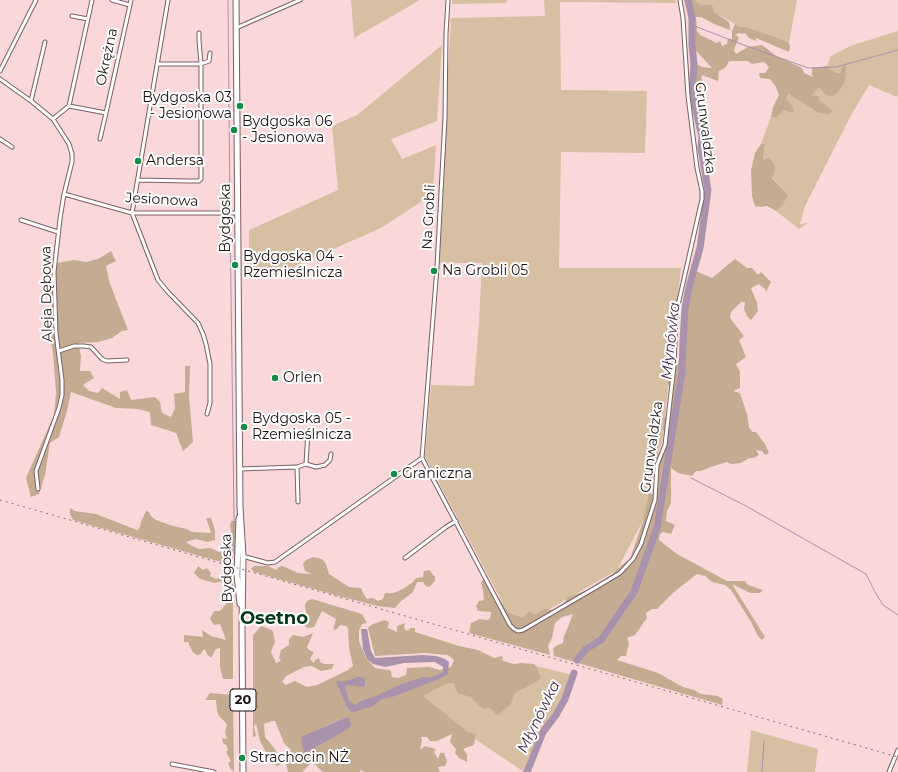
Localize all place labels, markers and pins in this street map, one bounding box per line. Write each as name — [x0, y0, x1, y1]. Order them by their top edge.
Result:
place label: Bydgoska 03 - Jesionowa — [142, 90, 232, 122]
marker: Bydgoska 03 - Jesionowa — [235, 101, 245, 111]
place label: Bydgoska 06 - Jesionowa — [242, 114, 333, 146]
marker: Bydgoska 06 - Jesionowa — [229, 125, 239, 135]
place label: Andersa — [146, 153, 204, 169]
marker: Andersa — [133, 156, 143, 166]
place label: Bydgoska 04 - Rzemieślnicza — [243, 249, 343, 282]
marker: Bydgoska 04 - Rzemieślnicza — [230, 260, 240, 270]
place label: Na Grobli 05 — [442, 263, 528, 279]
marker: Na Grobli 05 — [429, 266, 439, 276]
place label: Orlen — [283, 370, 322, 386]
marker: Orlen — [270, 373, 280, 383]
place label: Bydgoska 05 - Rzemieślnicza — [252, 411, 352, 444]
marker: Bydgoska 05 - Rzemieślnicza — [239, 422, 249, 432]
place label: Graniczna — [402, 466, 472, 482]
marker: Graniczna — [389, 469, 399, 479]
place label: Strachocin NŻ — [250, 750, 349, 766]
marker: Strachocin NŻ — [237, 753, 247, 763]

